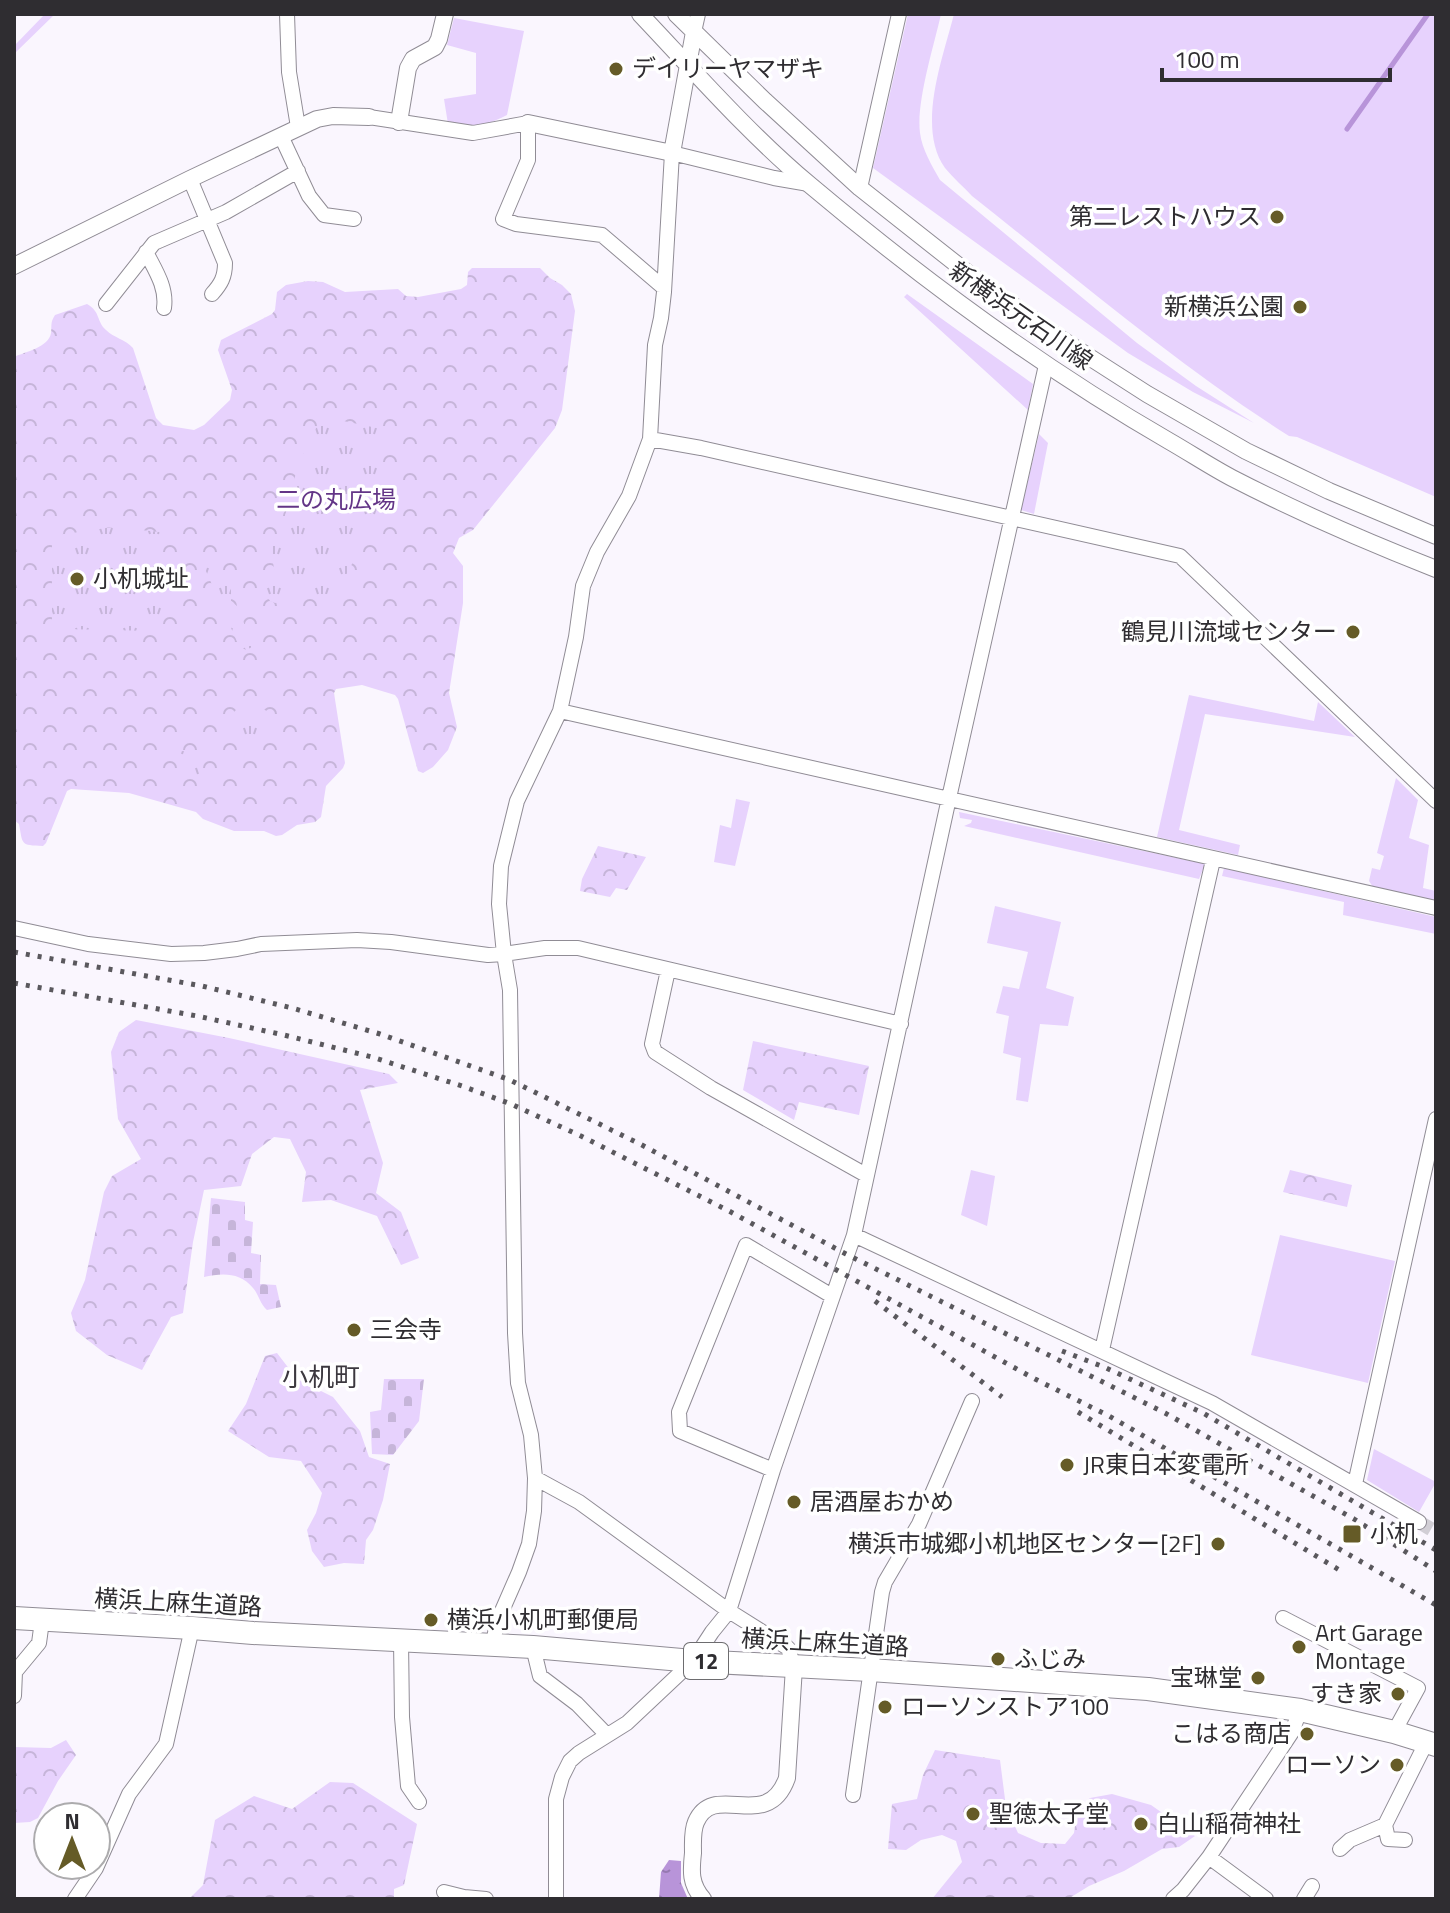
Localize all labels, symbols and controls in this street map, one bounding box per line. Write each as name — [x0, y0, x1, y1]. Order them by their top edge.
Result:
scale bar — [1162, 32, 1390, 82]
text: 100 m — [1174, 41, 1240, 77]
place label: デイリーヤマザキ — [632, 50, 824, 86]
marker: デイリーヤマザキ — [607, 60, 625, 78]
place label: 第二レストハウス — [1069, 198, 1261, 234]
marker: 第二レストハウス — [1268, 208, 1286, 226]
street label: 新横浜元石川線 — [942, 252, 1101, 378]
place label: 新横浜公園 — [1164, 288, 1284, 324]
marker: 新横浜公園 — [1291, 298, 1309, 316]
park label: 二の丸広場 — [276, 481, 396, 517]
place label: 小机城址 — [93, 560, 189, 596]
marker: 小机城址 — [68, 570, 86, 588]
place label: 鶴見川流域センター — [1121, 613, 1337, 649]
marker: 鶴見川流域センター — [1344, 623, 1362, 641]
place label: 三会寺 — [370, 1311, 442, 1347]
marker: 三会寺 — [345, 1321, 363, 1339]
district label: 小机町 — [282, 1357, 360, 1396]
place label: JR東日本変電所 — [1083, 1446, 1249, 1482]
marker: JR東日本変電所 — [1058, 1456, 1076, 1474]
place label: 居酒屋おかめ — [810, 1483, 954, 1519]
marker: 居酒屋おかめ — [785, 1493, 803, 1511]
place label: 小机 — [1370, 1515, 1418, 1551]
marker: 小机 — [1341, 1523, 1363, 1545]
place label: 横浜市城郷小机地区センター[2F] — [848, 1525, 1202, 1561]
marker: 横浜市城郷小机地区センター[2F] — [1209, 1535, 1227, 1553]
street label: 横浜上麻生道路 — [93, 1580, 263, 1624]
place label: 横浜小机町郵便局 — [447, 1601, 639, 1637]
marker: 横浜小机町郵便局 — [422, 1611, 440, 1629]
place label: Art Garage Montage — [1315, 1614, 1423, 1678]
street label: 横浜上麻生道路 — [740, 1620, 910, 1664]
marker: Art Garage Montage — [1290, 1638, 1308, 1656]
place label: ふじみ — [1014, 1640, 1086, 1676]
road number: 12 — [684, 1643, 728, 1679]
marker: ふじみ — [989, 1650, 1007, 1668]
place label: 宝琳堂 — [1170, 1659, 1242, 1695]
marker: 宝琳堂 — [1249, 1669, 1267, 1687]
place label: すき家 — [1310, 1675, 1382, 1711]
marker: すき家 — [1389, 1685, 1407, 1703]
place label: ローソンストア100 — [901, 1688, 1109, 1724]
marker: ローソンストア100 — [876, 1698, 894, 1716]
place label: こはる商店 — [1171, 1715, 1291, 1751]
marker: こはる商店 — [1298, 1725, 1316, 1743]
place label: ローソン — [1285, 1746, 1381, 1782]
marker: ローソン — [1388, 1756, 1406, 1774]
place label: 聖徳太子堂 — [989, 1795, 1109, 1831]
north arrow — [32, 1801, 112, 1881]
text: N — [64, 1804, 80, 1838]
marker: 聖徳太子堂 — [964, 1805, 982, 1823]
place label: 白山稲荷神社 — [1157, 1805, 1301, 1841]
marker: 白山稲荷神社 — [1132, 1815, 1150, 1833]

